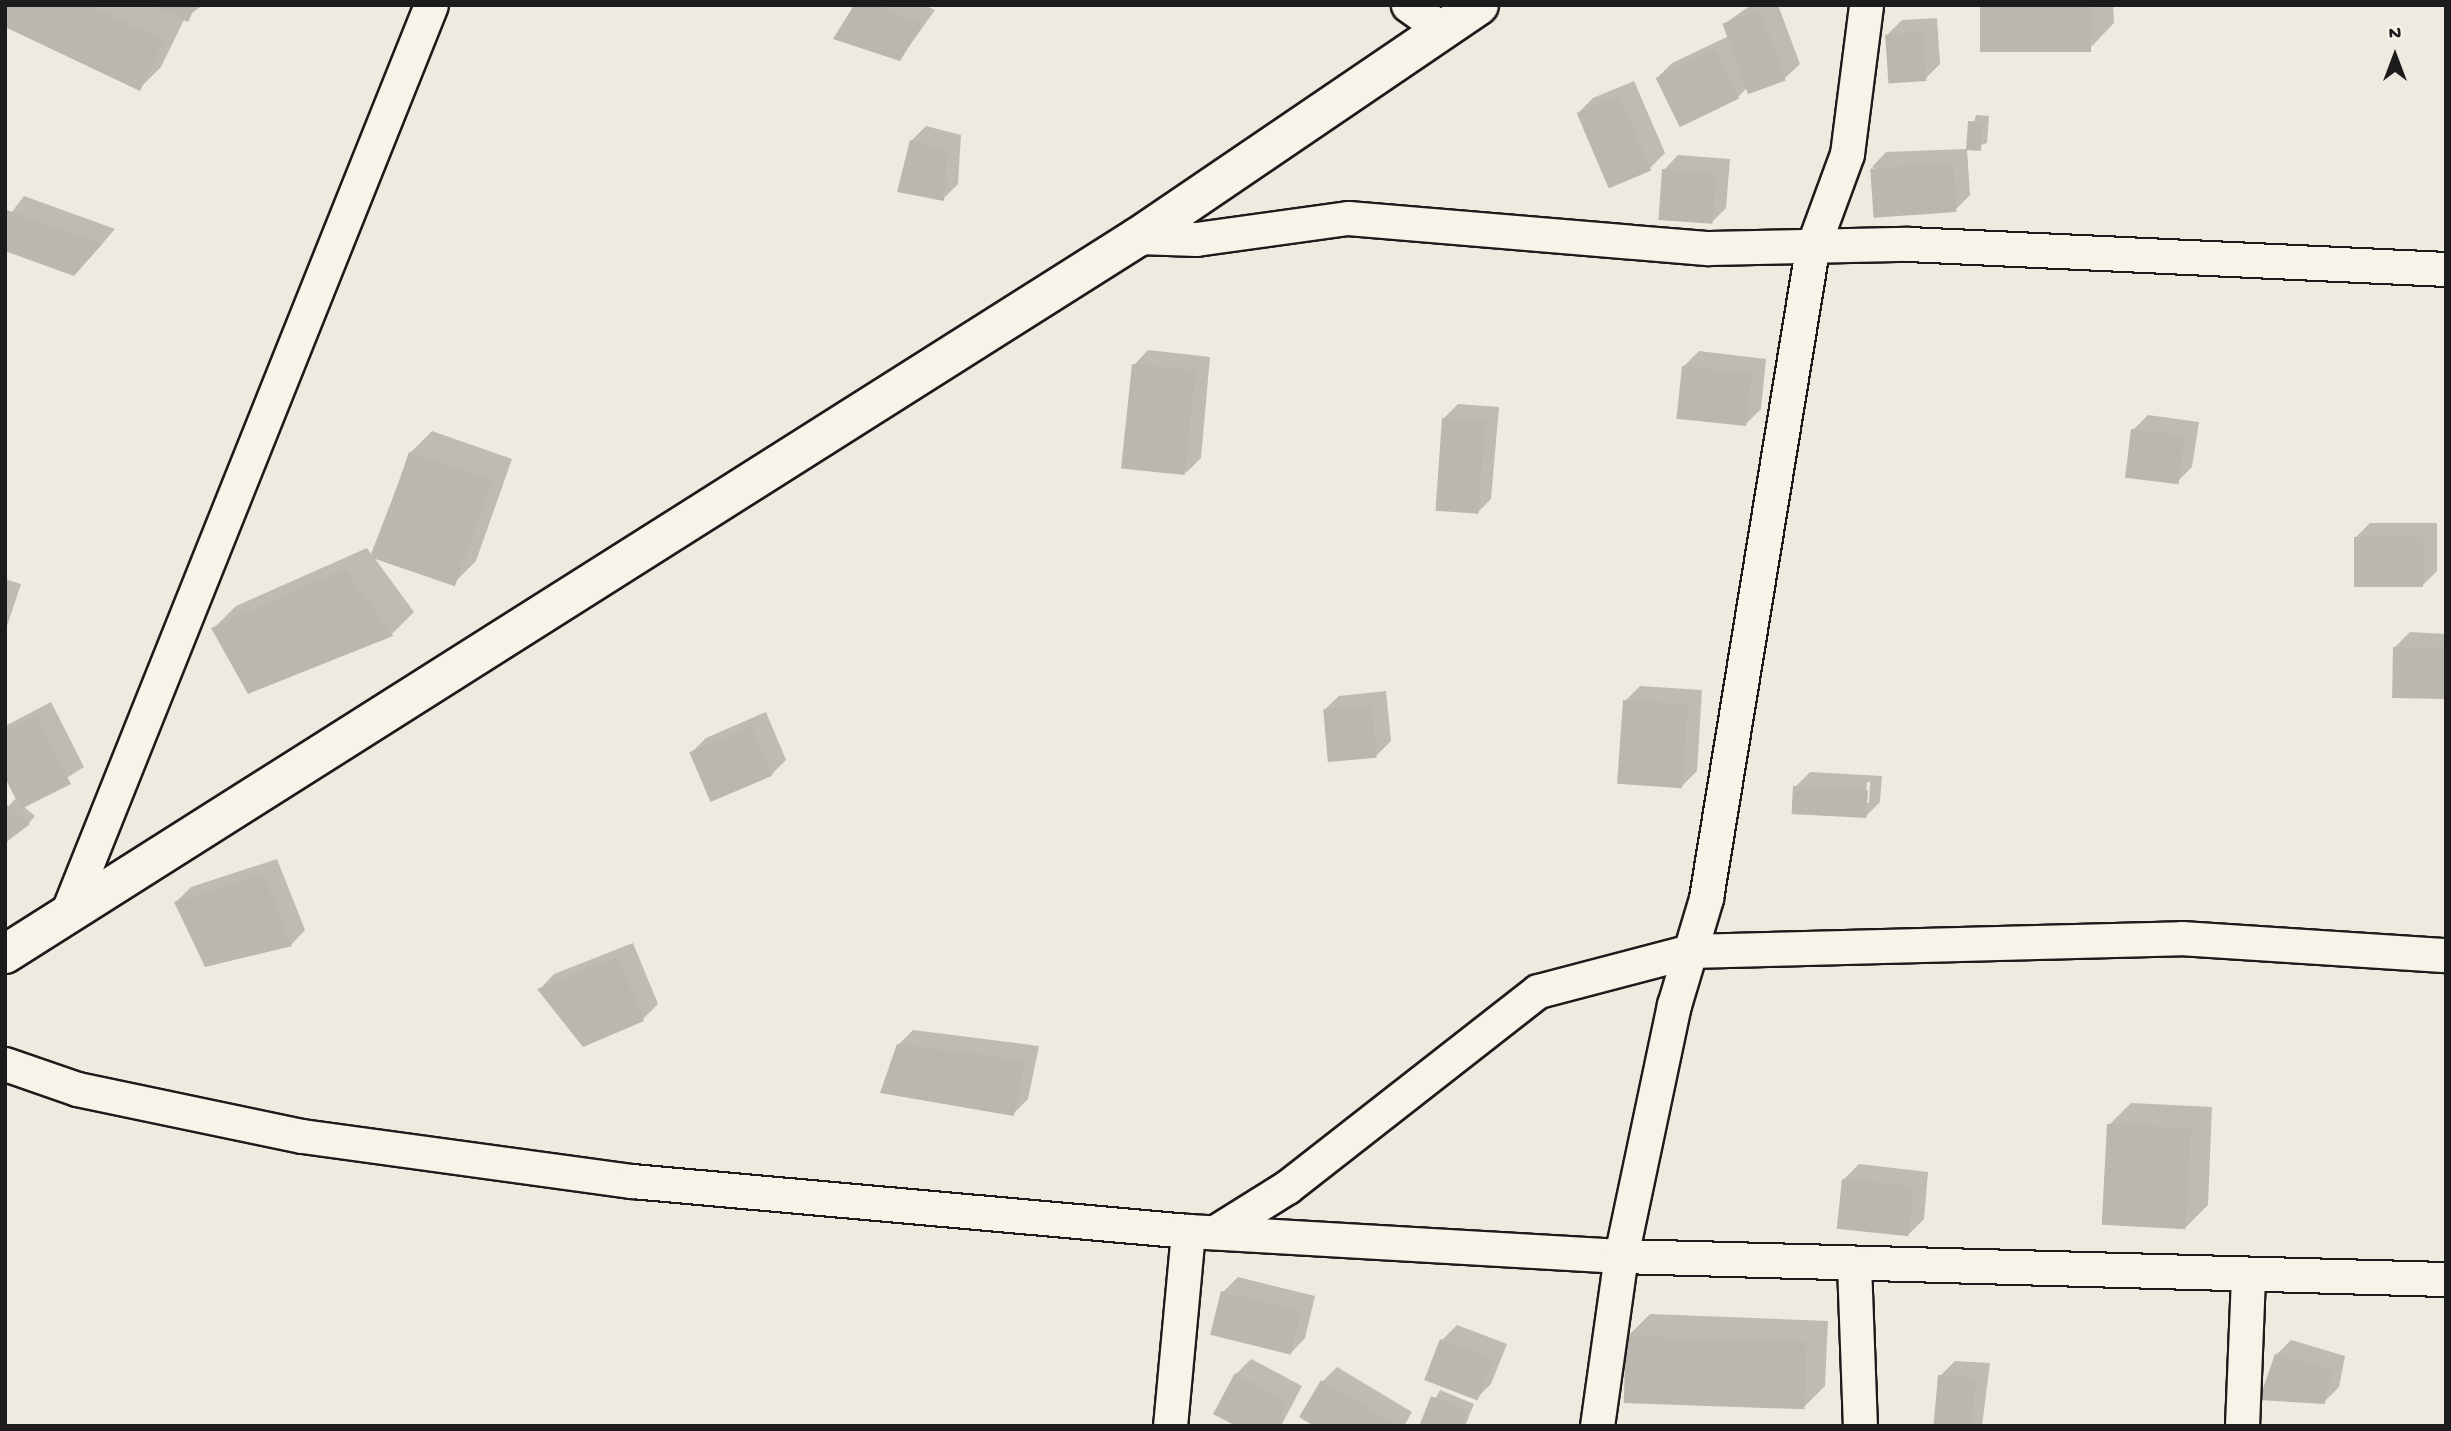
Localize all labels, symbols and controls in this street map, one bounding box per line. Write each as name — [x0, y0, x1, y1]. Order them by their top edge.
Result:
north arrow — [2360, 21, 2430, 91]
text: N — [2389, 23, 2401, 46]

